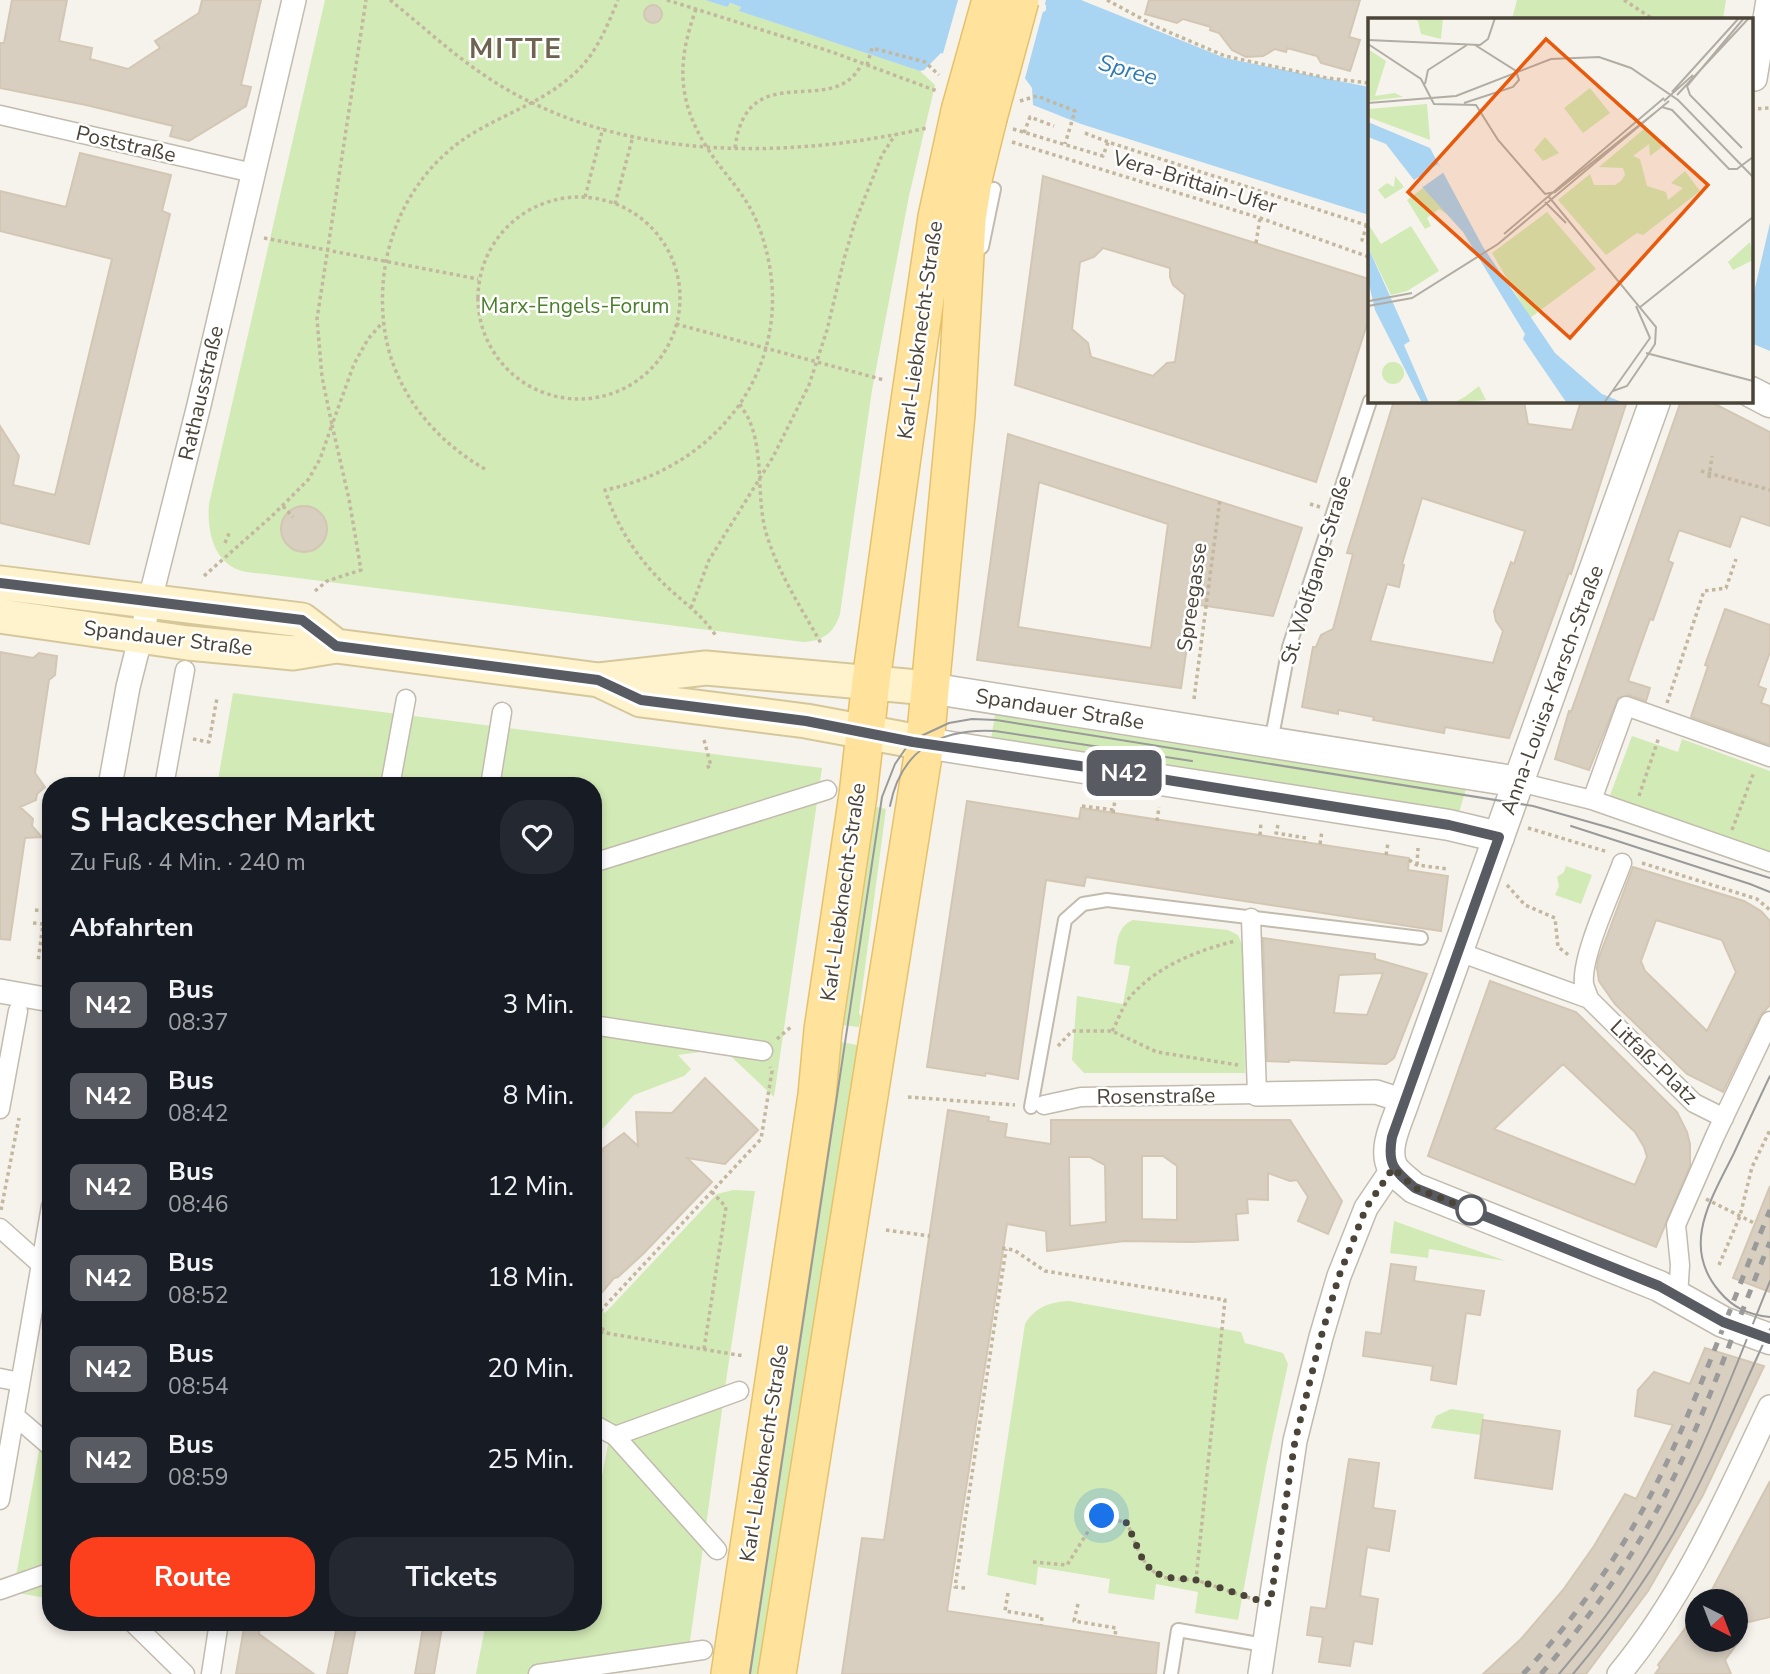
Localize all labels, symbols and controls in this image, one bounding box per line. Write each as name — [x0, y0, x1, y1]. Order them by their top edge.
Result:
inset map — [1368, 18, 1752, 402]
district label: MITTE — [469, 30, 563, 68]
water label: Spree — [1095, 47, 1161, 93]
street label: Poststraße — [73, 119, 179, 169]
street label: Vera-Brittain-Ufer — [1108, 143, 1281, 220]
street label: Karl-Liebknecht-Straße — [891, 219, 949, 441]
park label: Marx-Engels-Forum — [481, 292, 669, 320]
street label: Rathausstraße — [172, 323, 230, 463]
street label: St. Wolfgang-Straße — [1274, 472, 1358, 668]
street label: Spreegasse — [1171, 541, 1213, 653]
street label: Anna-Louisa-Karsch-Straße — [1494, 561, 1610, 819]
street label: Spandauer Straße — [82, 614, 254, 662]
street label: Spandauer Straße — [974, 682, 1146, 736]
line badge: N42 — [1084, 750, 1164, 796]
text: N42 — [1101, 757, 1147, 789]
street label: Karl-Liebknecht-Straße — [814, 781, 872, 1003]
text: S Hackescher Markt — [70, 798, 374, 843]
button: heart — [500, 800, 574, 874]
text: Zu Fuß · 4 Min. · 240 m — [70, 847, 306, 878]
text: Abfahrten — [70, 910, 194, 945]
text: Bus — [168, 972, 214, 1007]
text: 3 Min. — [503, 987, 574, 1022]
text: N42 — [85, 989, 132, 1021]
text: 08:37 — [168, 1007, 228, 1038]
street label: Litfaß-Platz — [1604, 1013, 1704, 1111]
text: Bus — [168, 1063, 214, 1098]
text: 8 Min. — [503, 1078, 574, 1113]
text: N42 — [85, 1080, 132, 1112]
street label: Rosenstraße — [1096, 1081, 1216, 1111]
text: 08:42 — [168, 1098, 228, 1129]
text: Bus — [168, 1154, 214, 1189]
text: 12 Min. — [487, 1169, 574, 1204]
text: N42 — [85, 1171, 132, 1203]
text: 08:46 — [168, 1189, 228, 1220]
unlabelled marker — [1456, 1195, 1486, 1225]
text: Bus — [168, 1245, 214, 1280]
text: 18 Min. — [487, 1260, 574, 1295]
text: N42 — [85, 1262, 132, 1294]
text: 08:52 — [168, 1280, 228, 1311]
text: Bus — [168, 1336, 214, 1371]
street label: Karl-Liebknecht-Straße — [733, 1342, 795, 1564]
text: 20 Min. — [487, 1351, 574, 1386]
text: N42 — [85, 1353, 132, 1385]
text: 08:54 — [168, 1371, 228, 1402]
text: Bus — [168, 1427, 214, 1462]
text: 25 Min. — [487, 1442, 574, 1477]
text: N42 — [85, 1444, 132, 1476]
text: 08:59 — [168, 1462, 228, 1493]
your location — [1084, 1498, 1119, 1533]
button: Route — [70, 1537, 315, 1617]
button: Tickets — [329, 1537, 574, 1617]
north arrow — [1685, 1589, 1748, 1652]
map controls — [1685, 1589, 1748, 1652]

